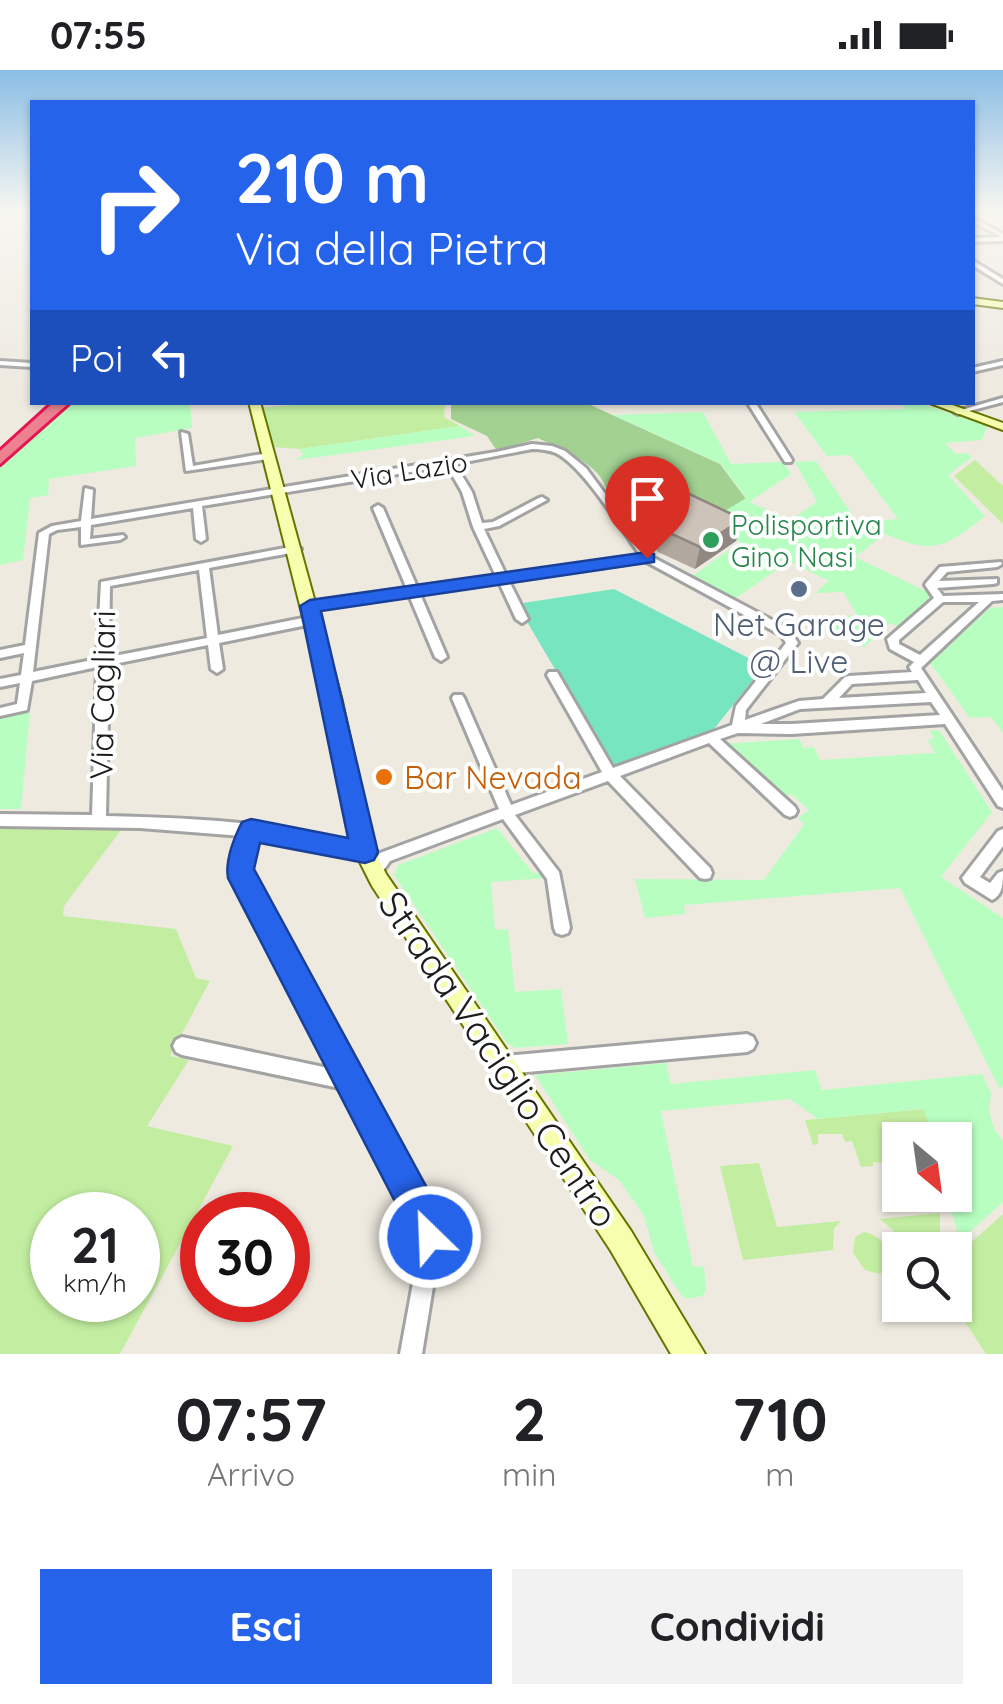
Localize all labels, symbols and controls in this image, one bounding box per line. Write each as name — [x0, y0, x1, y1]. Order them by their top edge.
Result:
text: 07:55 — [50, 11, 147, 59]
text: 210 m — [235, 133, 429, 221]
icon: right — [70, 140, 200, 270]
text: Via della Pietra — [235, 220, 548, 276]
icon: left — [143, 330, 198, 385]
text: Poi — [70, 334, 123, 382]
street label: Via Lazio — [348, 444, 470, 496]
pin — [605, 456, 690, 559]
icon: arrive — [620, 471, 675, 526]
place label: Polisportiva Gino Nasi — [731, 507, 882, 574]
marker: Polisportiva Gino Nasi — [700, 529, 722, 551]
marker: Net Garage @ Live — [788, 578, 810, 600]
place label: Net Garage @ Live — [713, 604, 885, 681]
street label: Via Cagliari — [81, 610, 123, 780]
place label: Bar Nevada — [404, 757, 582, 797]
marker: Bar Nevada — [373, 766, 395, 788]
street label: Strada Vaciglio Centro — [369, 882, 629, 1236]
north arrow — [882, 1122, 972, 1212]
map controls — [882, 1122, 972, 1322]
position arrow — [378, 1185, 482, 1289]
speed limit sign: 30 — [180, 1192, 310, 1322]
text: 21 — [71, 1213, 119, 1276]
button: search — [882, 1232, 972, 1322]
text: km/h — [63, 1267, 127, 1298]
text: 07:57 — [175, 1381, 327, 1456]
text: 2 — [512, 1381, 546, 1456]
text: 710 — [732, 1381, 828, 1456]
text: Arrivo — [207, 1454, 295, 1494]
text: min — [502, 1454, 557, 1494]
text: m — [765, 1454, 794, 1494]
button: Esci — [40, 1569, 492, 1684]
button: Condividi — [512, 1569, 963, 1684]

